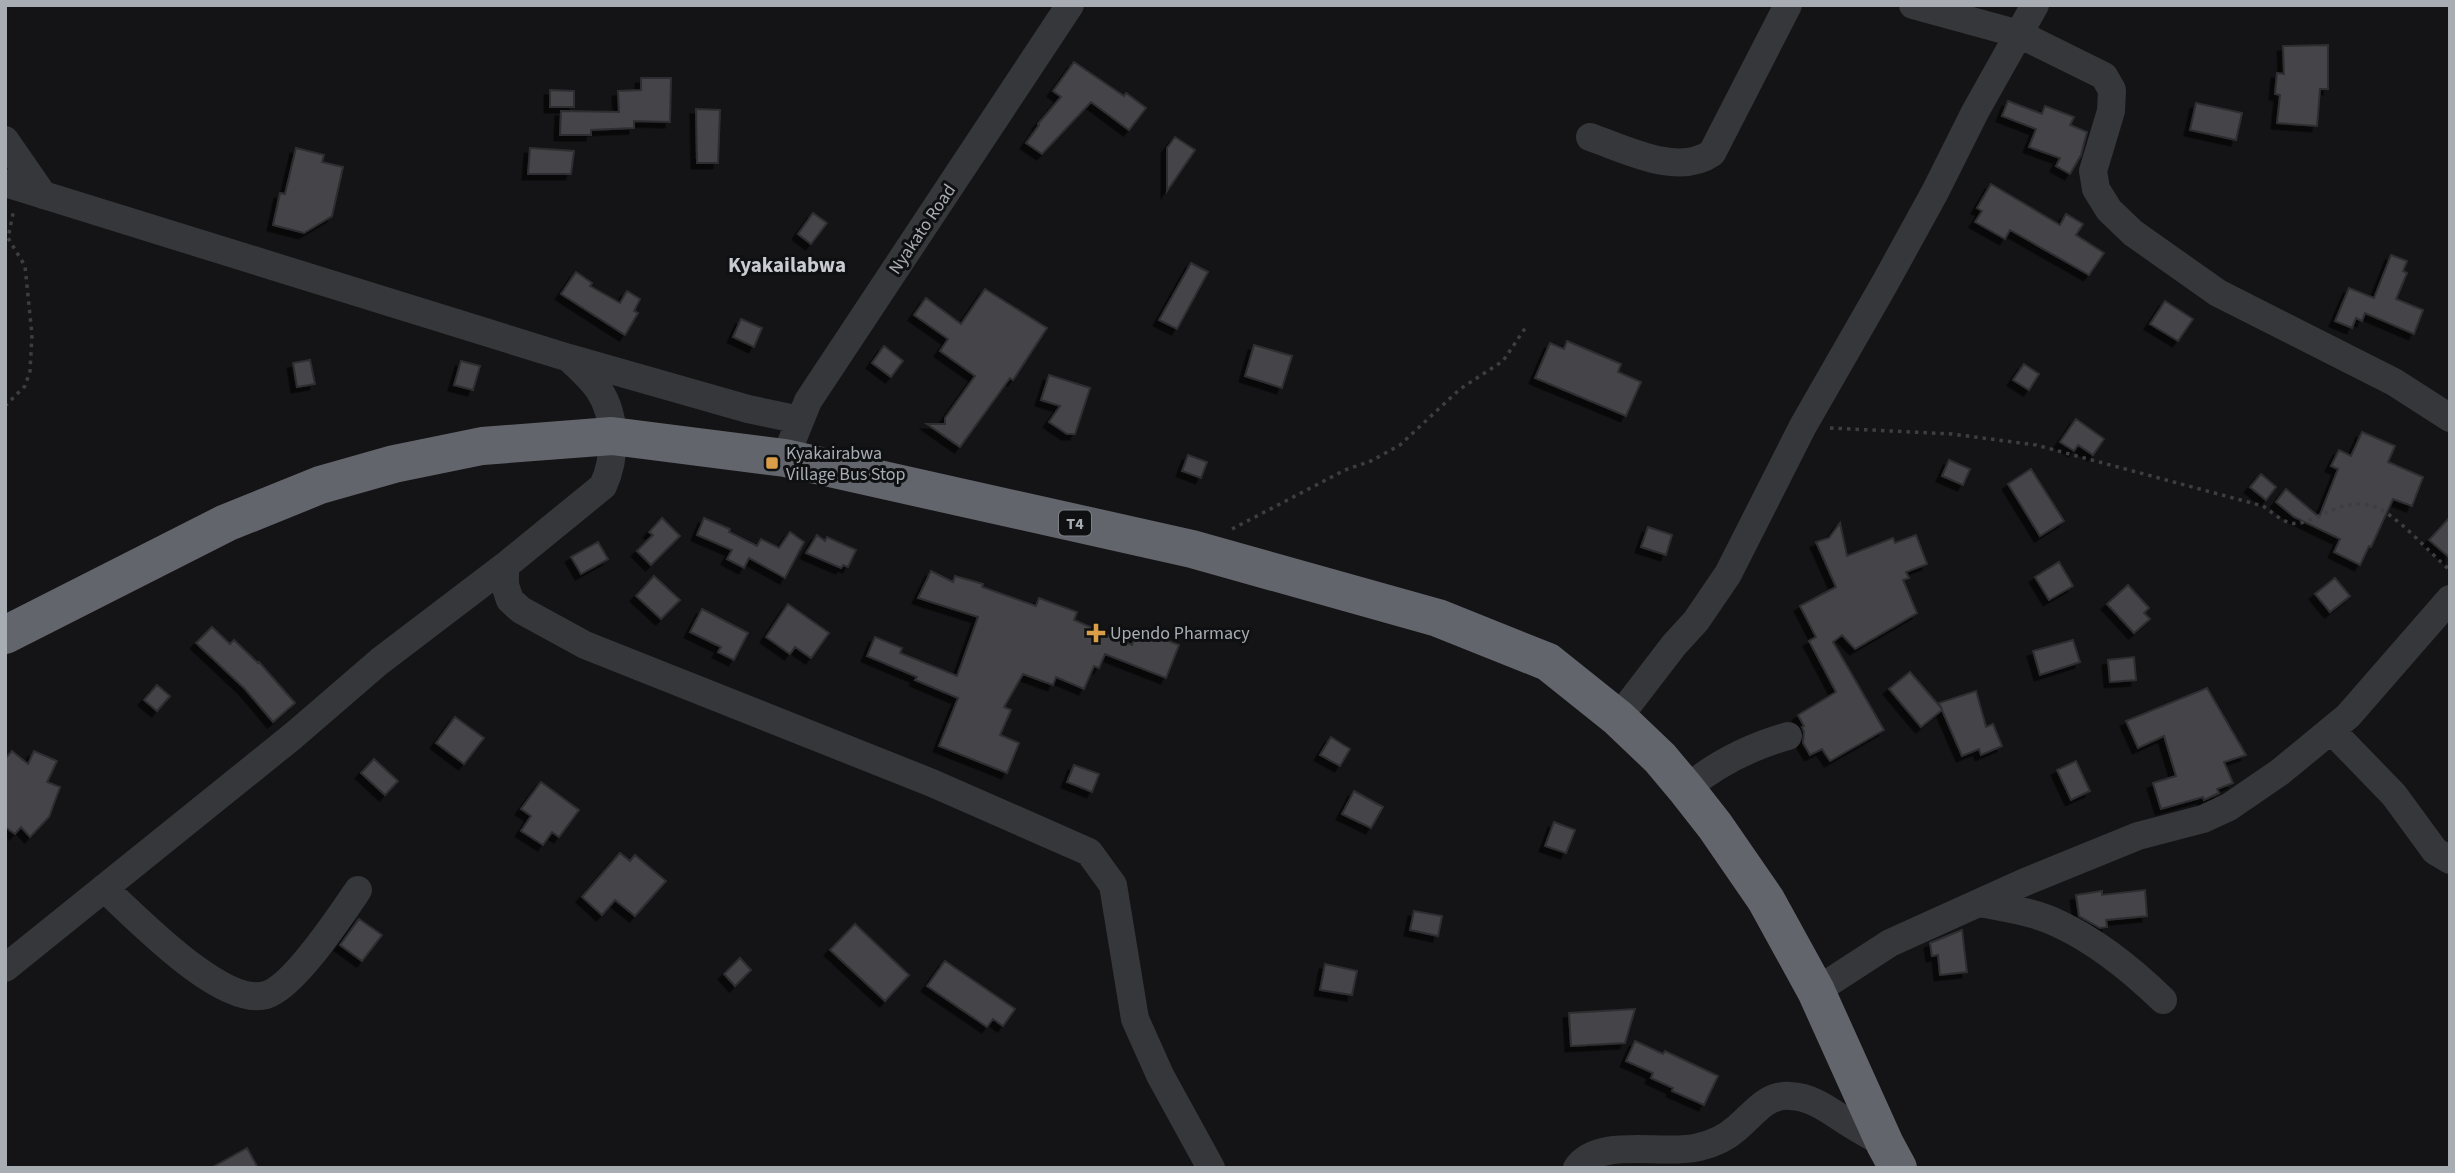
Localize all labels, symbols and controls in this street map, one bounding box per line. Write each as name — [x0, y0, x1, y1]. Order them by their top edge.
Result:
street label: Nyakato Road — [883, 179, 962, 279]
district label: Kyakailabwa — [728, 250, 846, 280]
place label: Kyakairabwa Village Bus Stop — [786, 441, 906, 487]
marker: Kyakairabwa Village Bus Stop — [764, 455, 780, 471]
road number: T4 — [1059, 510, 1091, 536]
place label: Upendo Pharmacy — [1110, 621, 1250, 646]
marker: Upendo Pharmacy — [1088, 625, 1104, 641]

